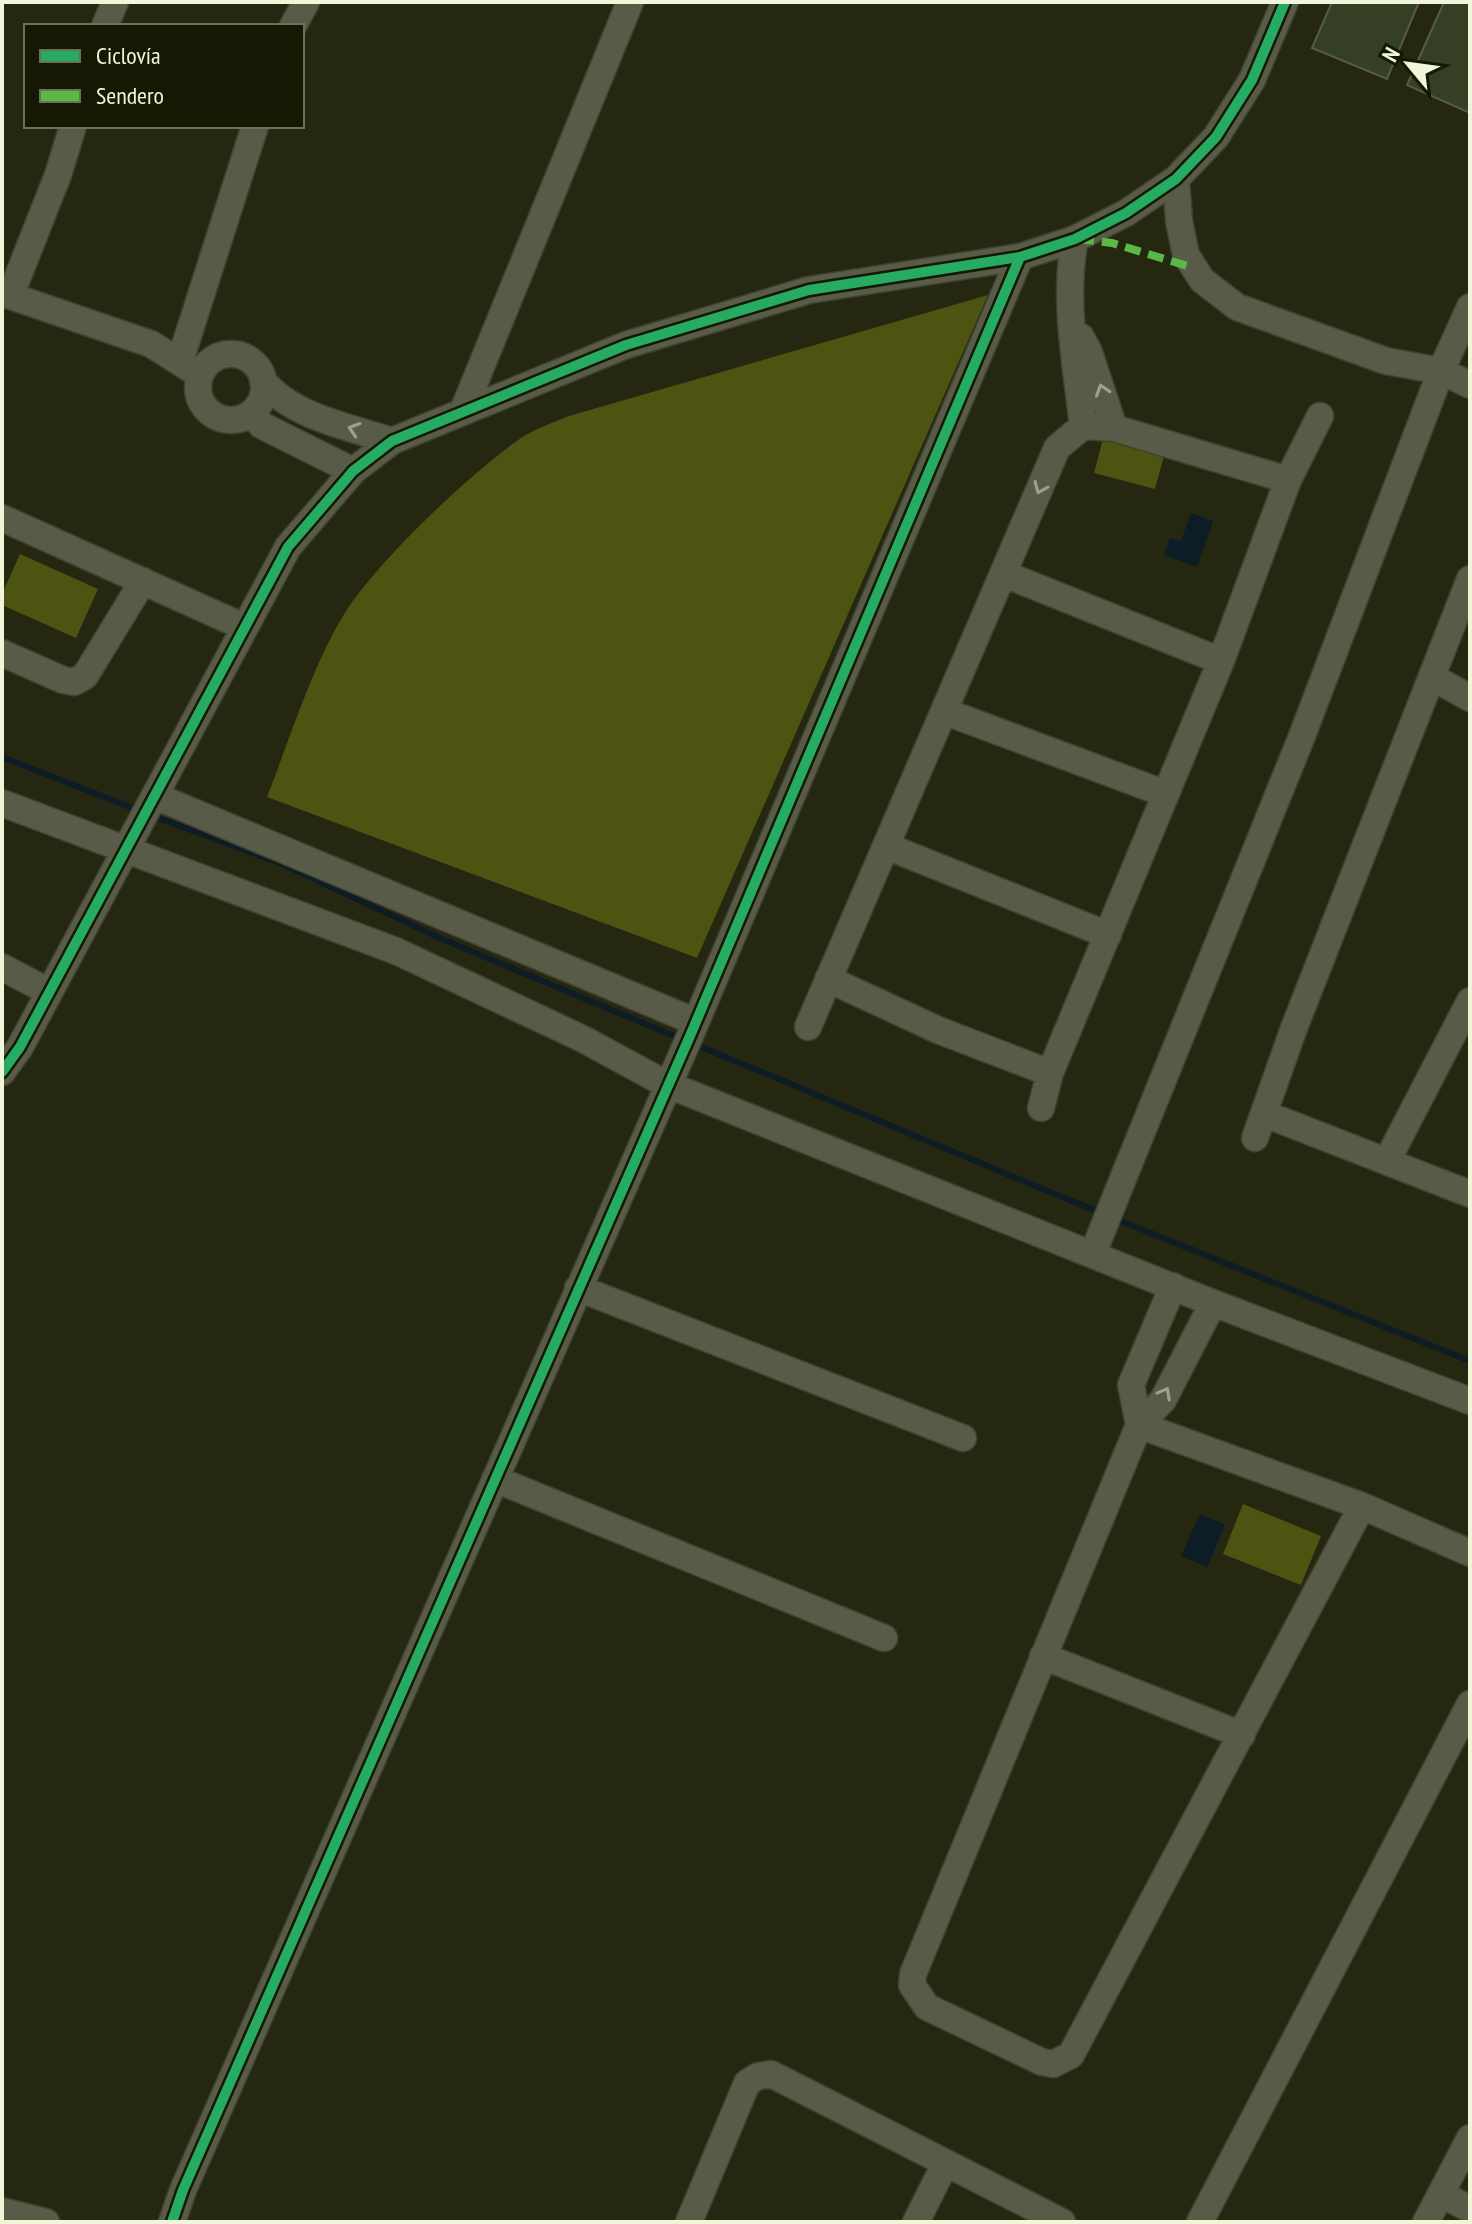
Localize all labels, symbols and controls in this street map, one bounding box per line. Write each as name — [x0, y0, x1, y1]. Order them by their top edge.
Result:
legend — [24, 24, 304, 128]
north arrow — [1368, 24, 1448, 104]
text: Ciclovía — [96, 40, 161, 71]
text: N — [1375, 42, 1406, 66]
text: Sendero — [96, 80, 164, 111]
one-way arrow — [1095, 384, 1111, 398]
one-way arrow — [348, 422, 362, 438]
one-way arrow — [1033, 480, 1050, 494]
one-way arrow — [1155, 1387, 1171, 1402]

